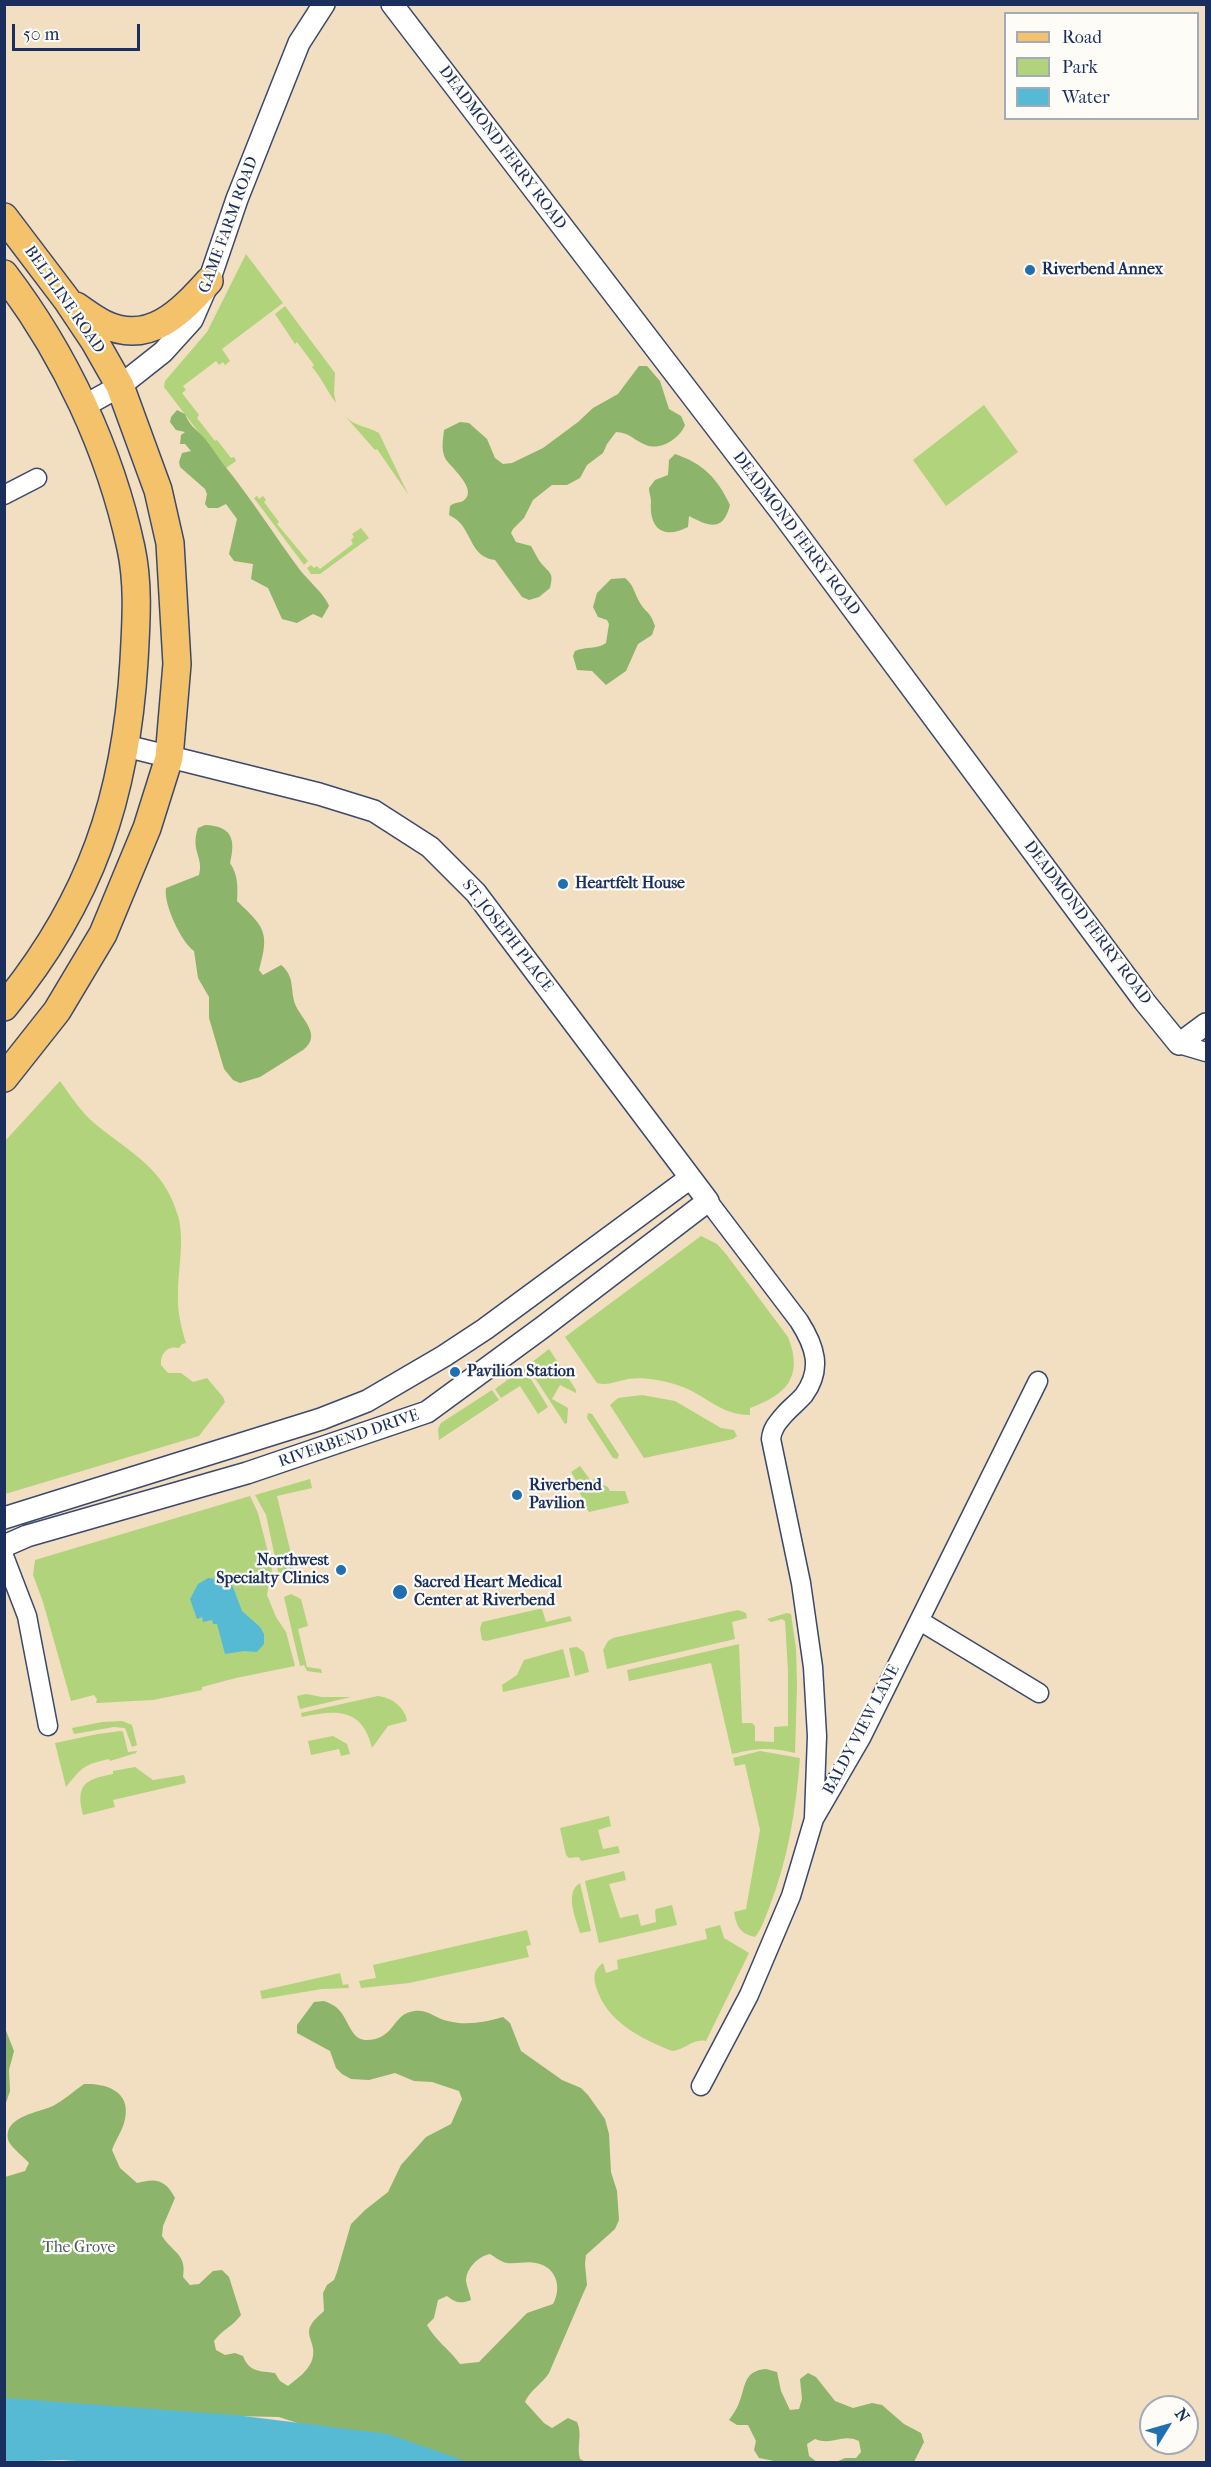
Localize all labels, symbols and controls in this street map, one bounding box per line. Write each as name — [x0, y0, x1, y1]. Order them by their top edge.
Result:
scale bar — [15, 12, 142, 50]
legend — [1004, 12, 1199, 120]
text: 50 m — [23, 24, 59, 45]
text: Road — [1062, 27, 1102, 48]
text: Park — [1062, 57, 1098, 78]
street label: DEADMOND FERRY ROAD — [434, 62, 570, 234]
text: Water — [1062, 87, 1110, 108]
street label: GAME FARM ROAD — [195, 154, 263, 296]
street label: BELTLINE ROAD — [20, 242, 108, 358]
place label: Riverbend Annex — [1042, 260, 1163, 280]
marker: Riverbend Annex — [1023, 263, 1037, 277]
street label: DEADMOND FERRY ROAD — [728, 448, 864, 620]
street label: DEADMOND FERRY ROAD — [1019, 837, 1155, 1009]
place label: Heartfelt House — [575, 874, 685, 894]
street label: ST. JOSEPH PLACE — [457, 876, 557, 996]
marker: Heartfelt House — [556, 877, 570, 891]
place label: Pavilion Station — [467, 1362, 575, 1382]
marker: Pavilion Station — [448, 1365, 462, 1379]
street label: RIVERBEND DRIVE — [276, 1406, 422, 1472]
place label: Riverbend Pavilion — [529, 1476, 602, 1514]
marker: Riverbend Pavilion — [510, 1488, 524, 1502]
place label: Northwest Specialty Clinics — [216, 1551, 329, 1589]
marker: Northwest Specialty Clinics — [334, 1563, 348, 1577]
place label: Sacred Heart Medical Center at Riverbend — [414, 1573, 562, 1611]
marker: Sacred Heart Medical Center at Riverbend — [391, 1583, 409, 1601]
street label: BALDY VIEW LANE — [820, 1662, 904, 1798]
park label: The Grove — [43, 2238, 115, 2258]
north arrow — [1139, 2395, 1199, 2455]
text: N — [1171, 2404, 1193, 2426]

